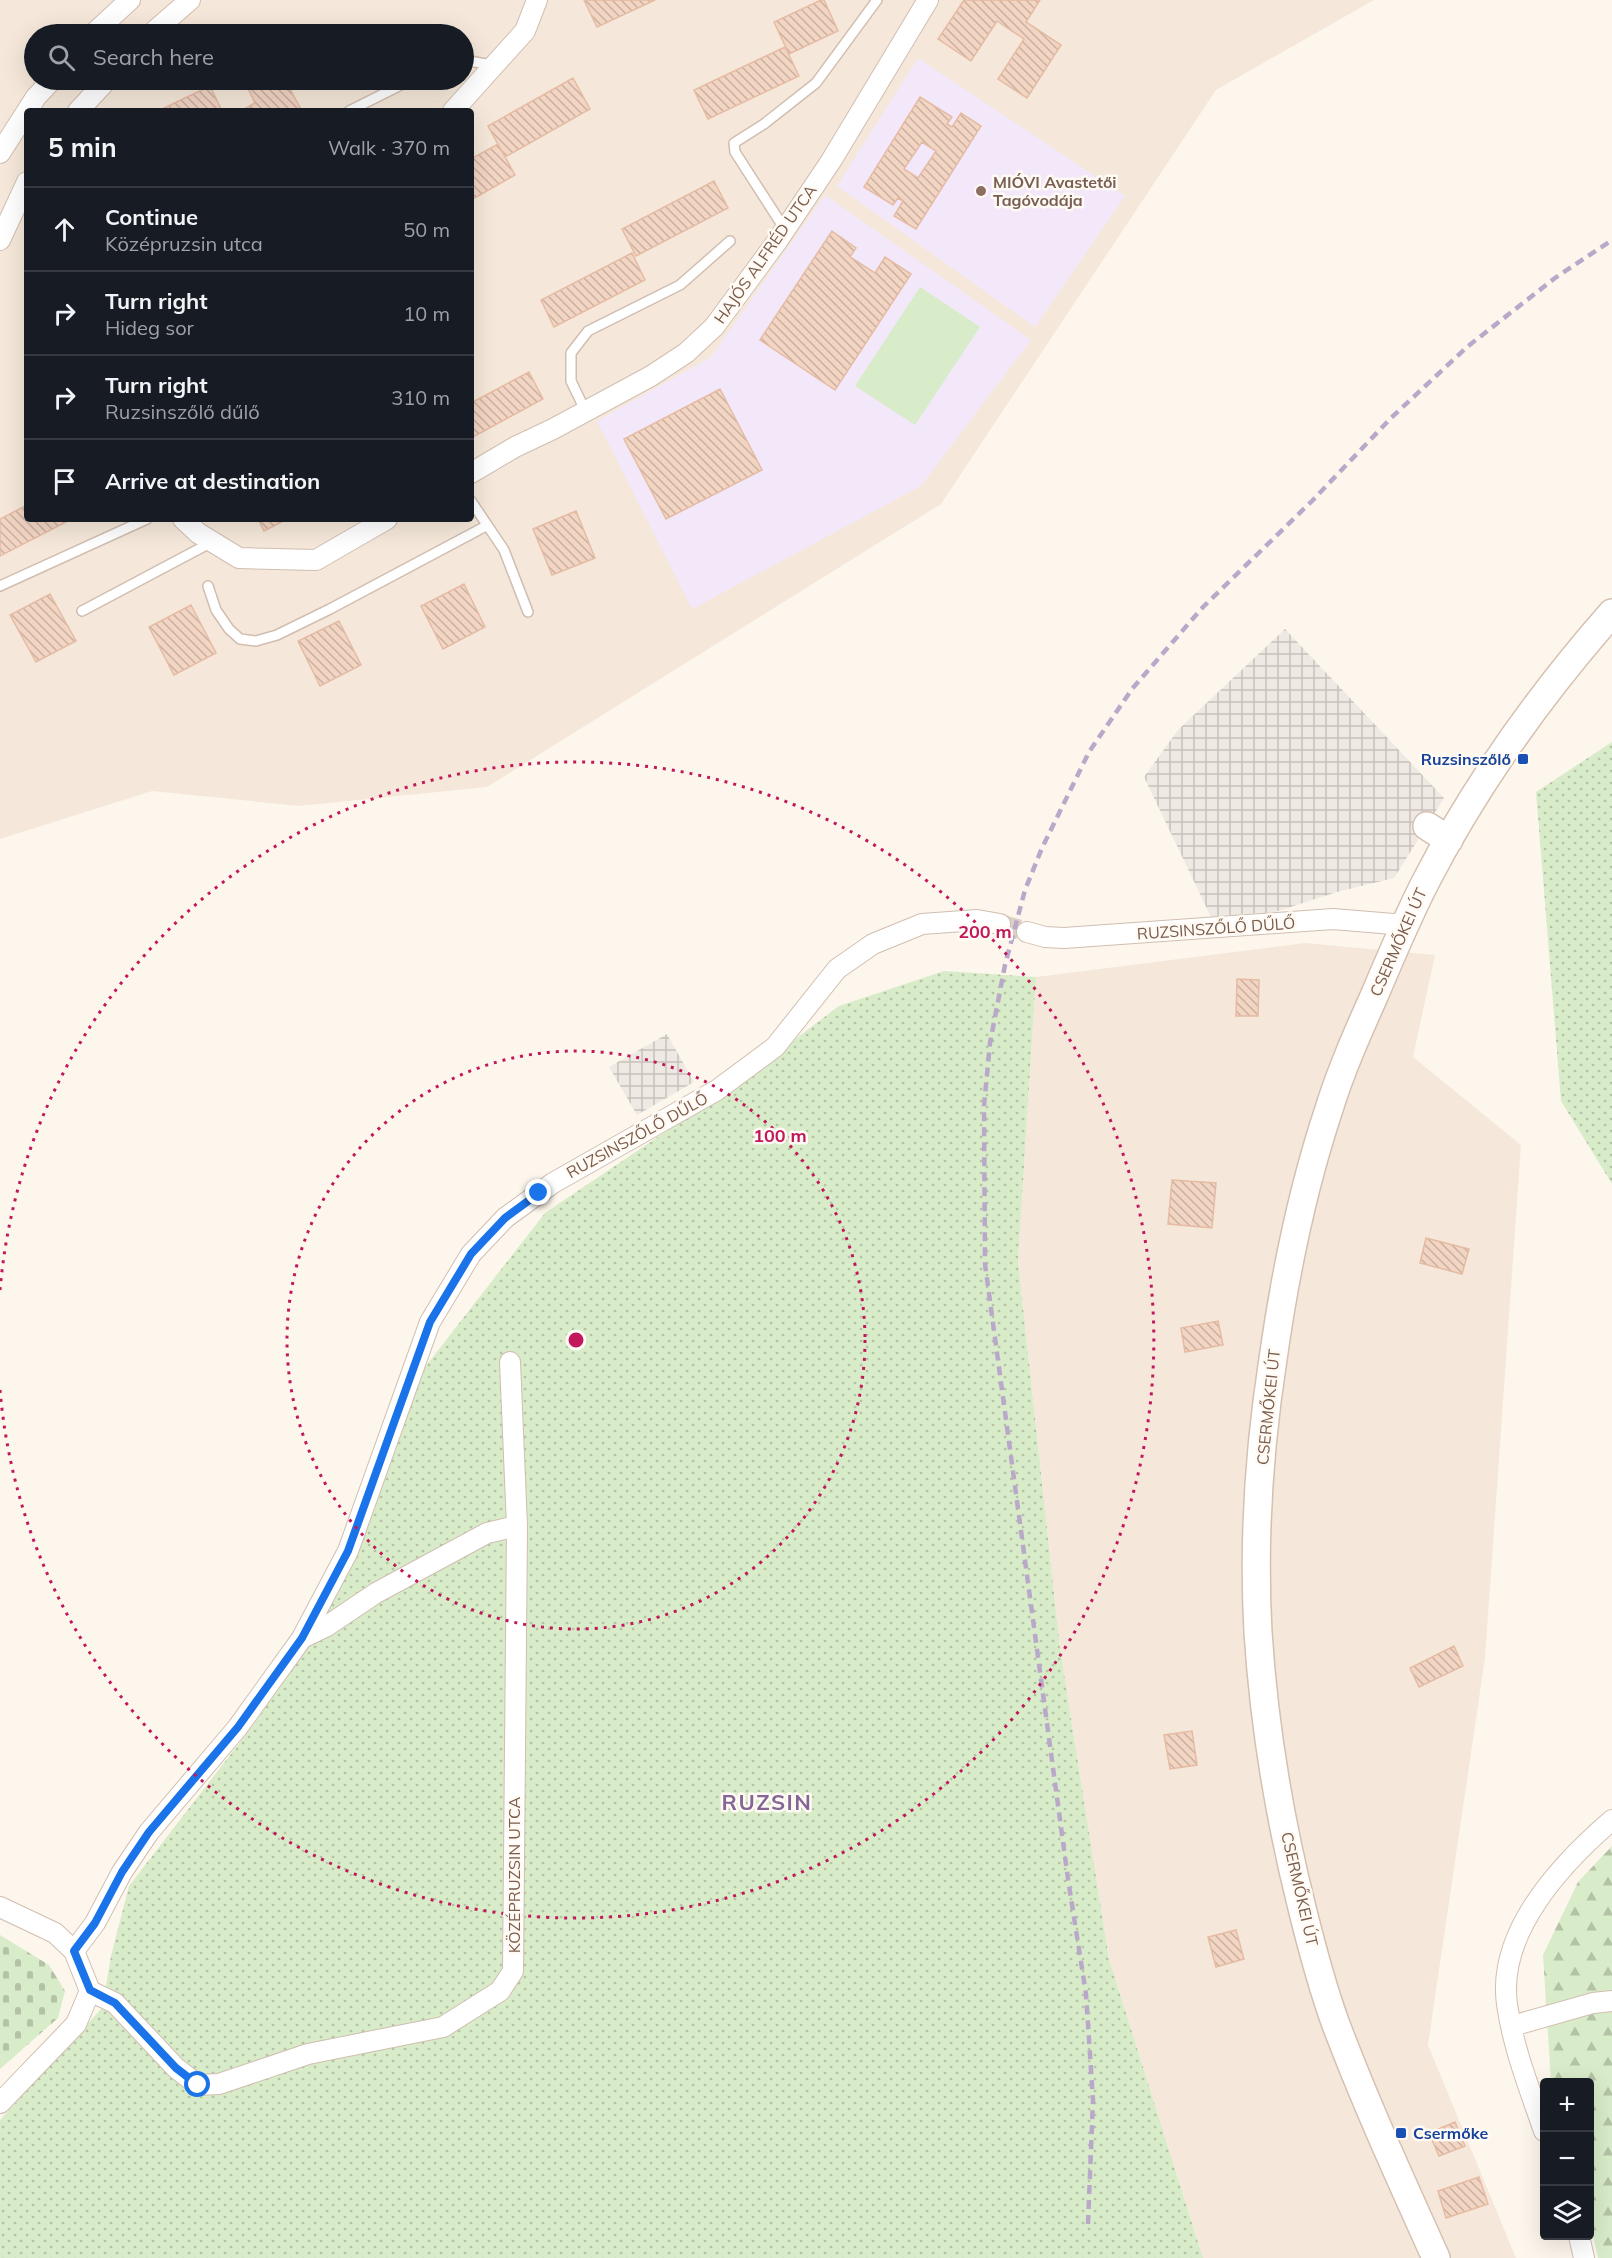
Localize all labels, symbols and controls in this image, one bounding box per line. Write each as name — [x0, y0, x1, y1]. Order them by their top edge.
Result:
search box — [24, 24, 474, 90]
icon: search — [45, 41, 78, 74]
text: Search here — [93, 43, 214, 71]
text: 5 min — [48, 131, 117, 164]
text: Walk · 370 m — [328, 135, 450, 160]
place label: MIÓVI Avastetői Tagóvodája — [993, 172, 1117, 210]
street label: HAJÓS ALFRÉD UTCA — [709, 180, 821, 327]
marker: MIÓVI Avastetői Tagóvodája — [974, 184, 988, 198]
text: Continue — [105, 203, 198, 231]
icon: ahead — [48, 213, 81, 246]
text: 50 m — [403, 217, 450, 242]
text: Középruzsin utca — [105, 231, 263, 256]
text: Turn right — [105, 287, 208, 315]
icon: right — [48, 297, 81, 330]
text: 10 m — [403, 301, 450, 326]
text: Hideg sor — [105, 315, 194, 340]
text: Turn right — [105, 371, 208, 399]
icon: right — [48, 381, 81, 414]
text: 310 m — [391, 385, 450, 410]
text: Ruzsinszőlő dűlő — [105, 399, 260, 424]
icon: arrive — [48, 465, 81, 498]
text: Arrive at destination — [105, 467, 320, 495]
place label: Ruzsinszőlő — [1421, 749, 1511, 769]
marker: Ruzsinszőlő — [1516, 752, 1530, 766]
street label: CSERMŐKEI ÚT — [1365, 884, 1431, 999]
street label: RUZSINSZŐLŐ DŰLŐ — [1136, 912, 1296, 944]
text: 200 m — [958, 920, 1012, 943]
street label: RUZSINSZŐLŐ DŰLŐ — [563, 1088, 711, 1182]
text: 100 m — [753, 1124, 807, 1147]
route end — [525, 1179, 551, 1205]
centre of rings — [566, 1330, 586, 1350]
street label: CSERMŐKEI ÚT — [1252, 1348, 1284, 1466]
district label: RUZSIN — [722, 1788, 812, 1816]
street label: KÖZÉPRUZSIN UTCA — [504, 1796, 524, 1953]
street label: CSERMŐKEI ÚT — [1277, 1830, 1323, 1948]
route start — [184, 2071, 210, 2097]
map controls — [1540, 2078, 1594, 2240]
button: + — [1540, 2078, 1594, 2132]
place label: Csermőke — [1413, 2123, 1488, 2143]
marker: Csermőke — [1394, 2126, 1408, 2140]
button: − — [1540, 2132, 1594, 2186]
button: layers — [1540, 2186, 1594, 2240]

